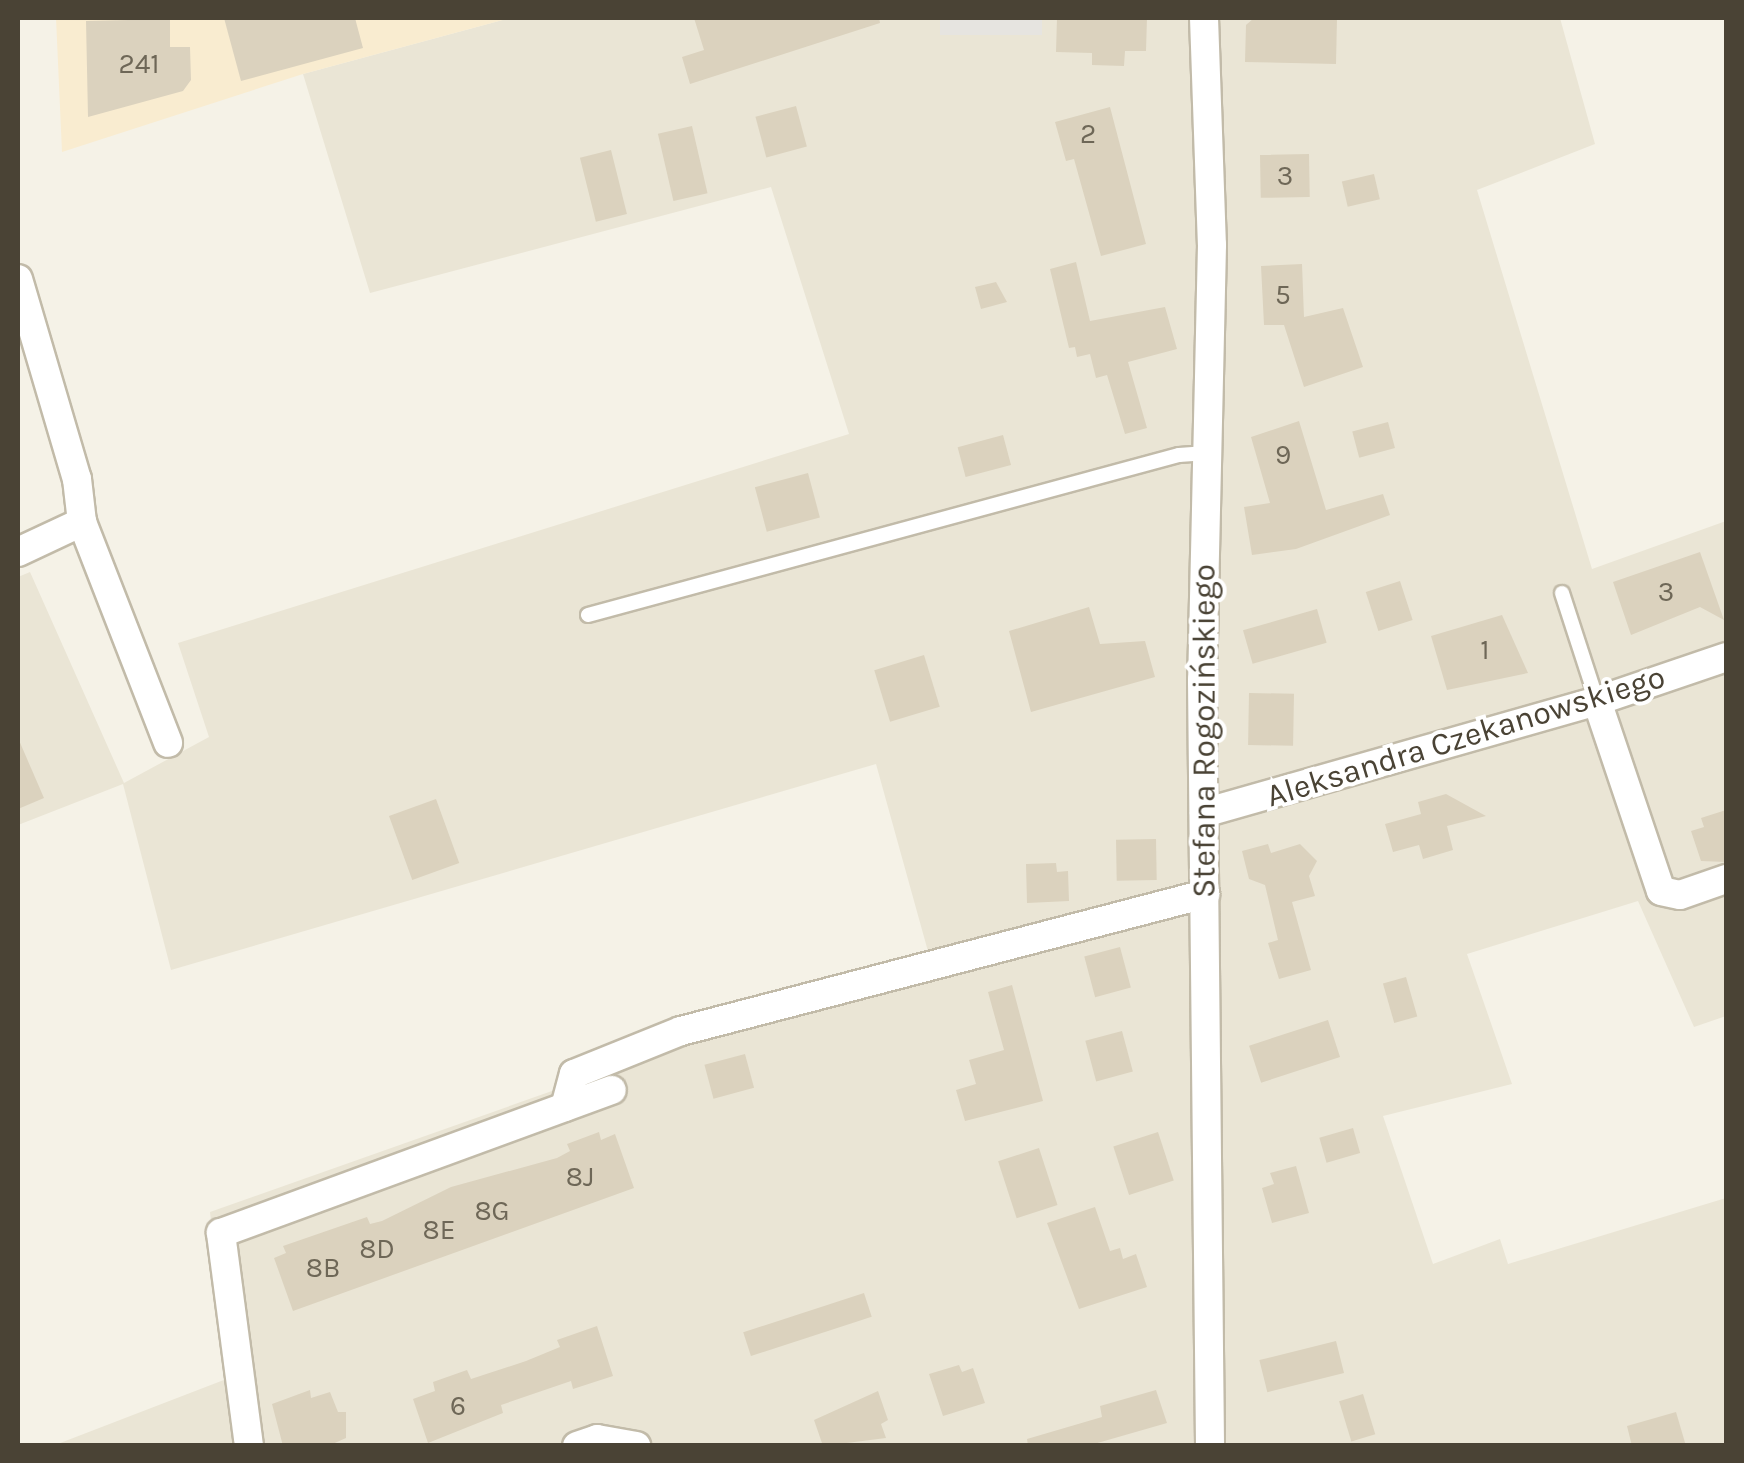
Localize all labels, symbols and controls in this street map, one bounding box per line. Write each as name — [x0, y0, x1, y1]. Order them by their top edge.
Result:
house number: 241 — [118, 47, 160, 81]
house number: 2 — [1080, 117, 1096, 151]
house number: 3 — [1277, 159, 1293, 193]
house number: 5 — [1275, 278, 1291, 312]
house number: 9 — [1275, 438, 1291, 472]
street label: Stefana Rogozińskiego — [1186, 564, 1224, 898]
house number: 3 — [1658, 575, 1674, 609]
house number: 1 — [1480, 633, 1490, 667]
street label: Aleksandra Czekanowskiego — [1262, 658, 1670, 816]
house number: 8J — [566, 1160, 594, 1194]
house number: 8G — [474, 1194, 510, 1228]
house number: 8E — [423, 1213, 455, 1247]
house number: 8D — [359, 1232, 395, 1266]
house number: 8B — [306, 1251, 340, 1285]
house number: 6 — [450, 1389, 466, 1423]

